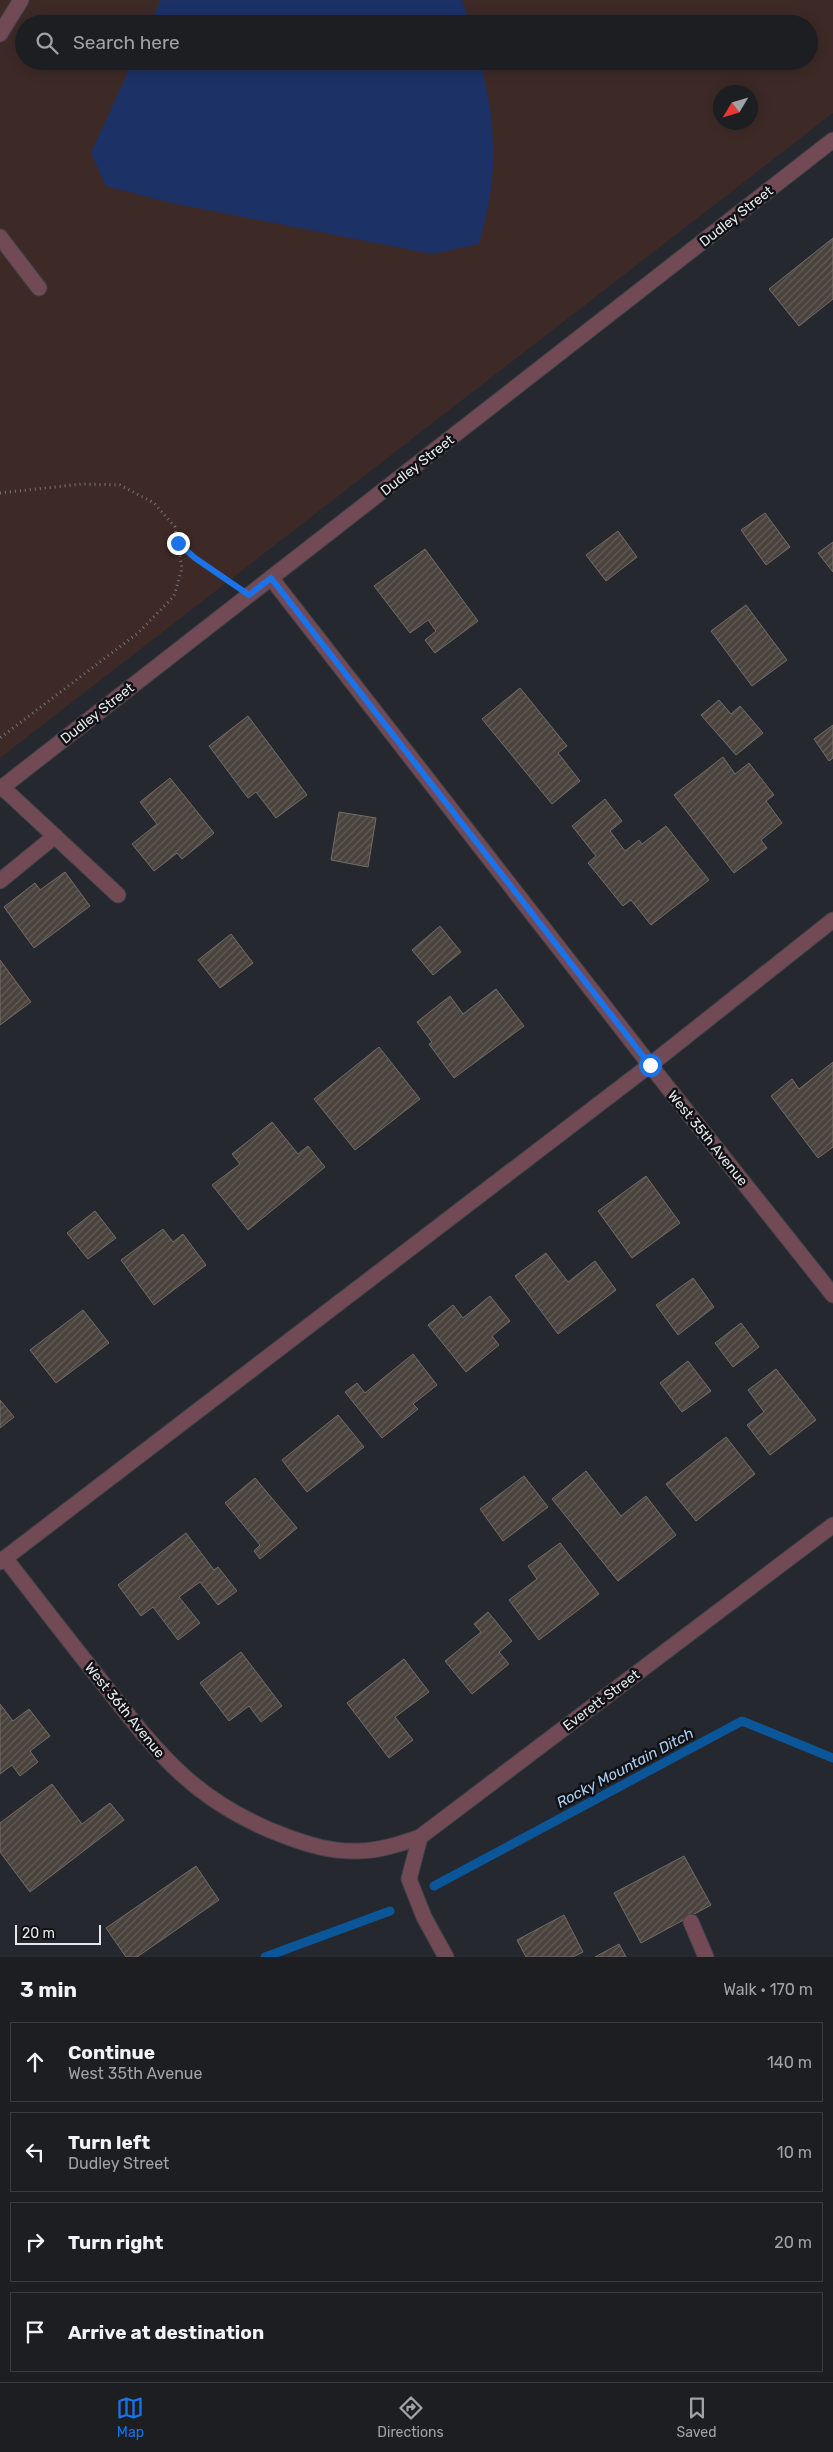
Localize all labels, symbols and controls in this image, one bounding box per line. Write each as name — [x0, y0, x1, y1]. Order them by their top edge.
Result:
search box — [15, 15, 818, 70]
icon: search — [33, 29, 61, 57]
text: Search here — [73, 31, 180, 54]
north arrow — [713, 85, 758, 130]
street label: Dudley Street — [696, 182, 777, 250]
street label: Dudley Street — [377, 431, 458, 499]
route end — [167, 532, 190, 555]
street label: Dudley Street — [57, 679, 138, 747]
route start — [639, 1054, 662, 1077]
street label: West 35th Avenue — [664, 1087, 751, 1189]
street label: West 36th Avenue — [81, 1659, 168, 1762]
street label: Everett Street — [560, 1666, 643, 1735]
water label: Rocky Mountain Ditch — [553, 1724, 697, 1812]
scale bar — [15, 1922, 101, 1945]
text: 20 m — [22, 1925, 55, 1942]
text: 3 min — [20, 1977, 77, 2002]
text: Walk · 170 m — [723, 1980, 813, 1999]
text: Continue — [68, 2041, 155, 2064]
icon: ahead — [21, 2048, 49, 2076]
text: 140 m — [767, 2053, 812, 2072]
text: West 35th Avenue — [68, 2064, 202, 2083]
text: Turn left — [68, 2131, 150, 2154]
icon: left — [21, 2138, 49, 2166]
text: 10 m — [777, 2143, 812, 2162]
text: Dudley Street — [68, 2154, 169, 2173]
icon: right — [21, 2228, 49, 2256]
text: Turn right — [68, 2231, 163, 2254]
text: 20 m — [774, 2233, 812, 2252]
icon: arrive — [21, 2318, 49, 2346]
text: Arrive at destination — [68, 2321, 264, 2344]
tab: Map — [116, 2394, 144, 2441]
tab: Directions — [377, 2394, 444, 2441]
tab: Saved — [677, 2394, 717, 2441]

